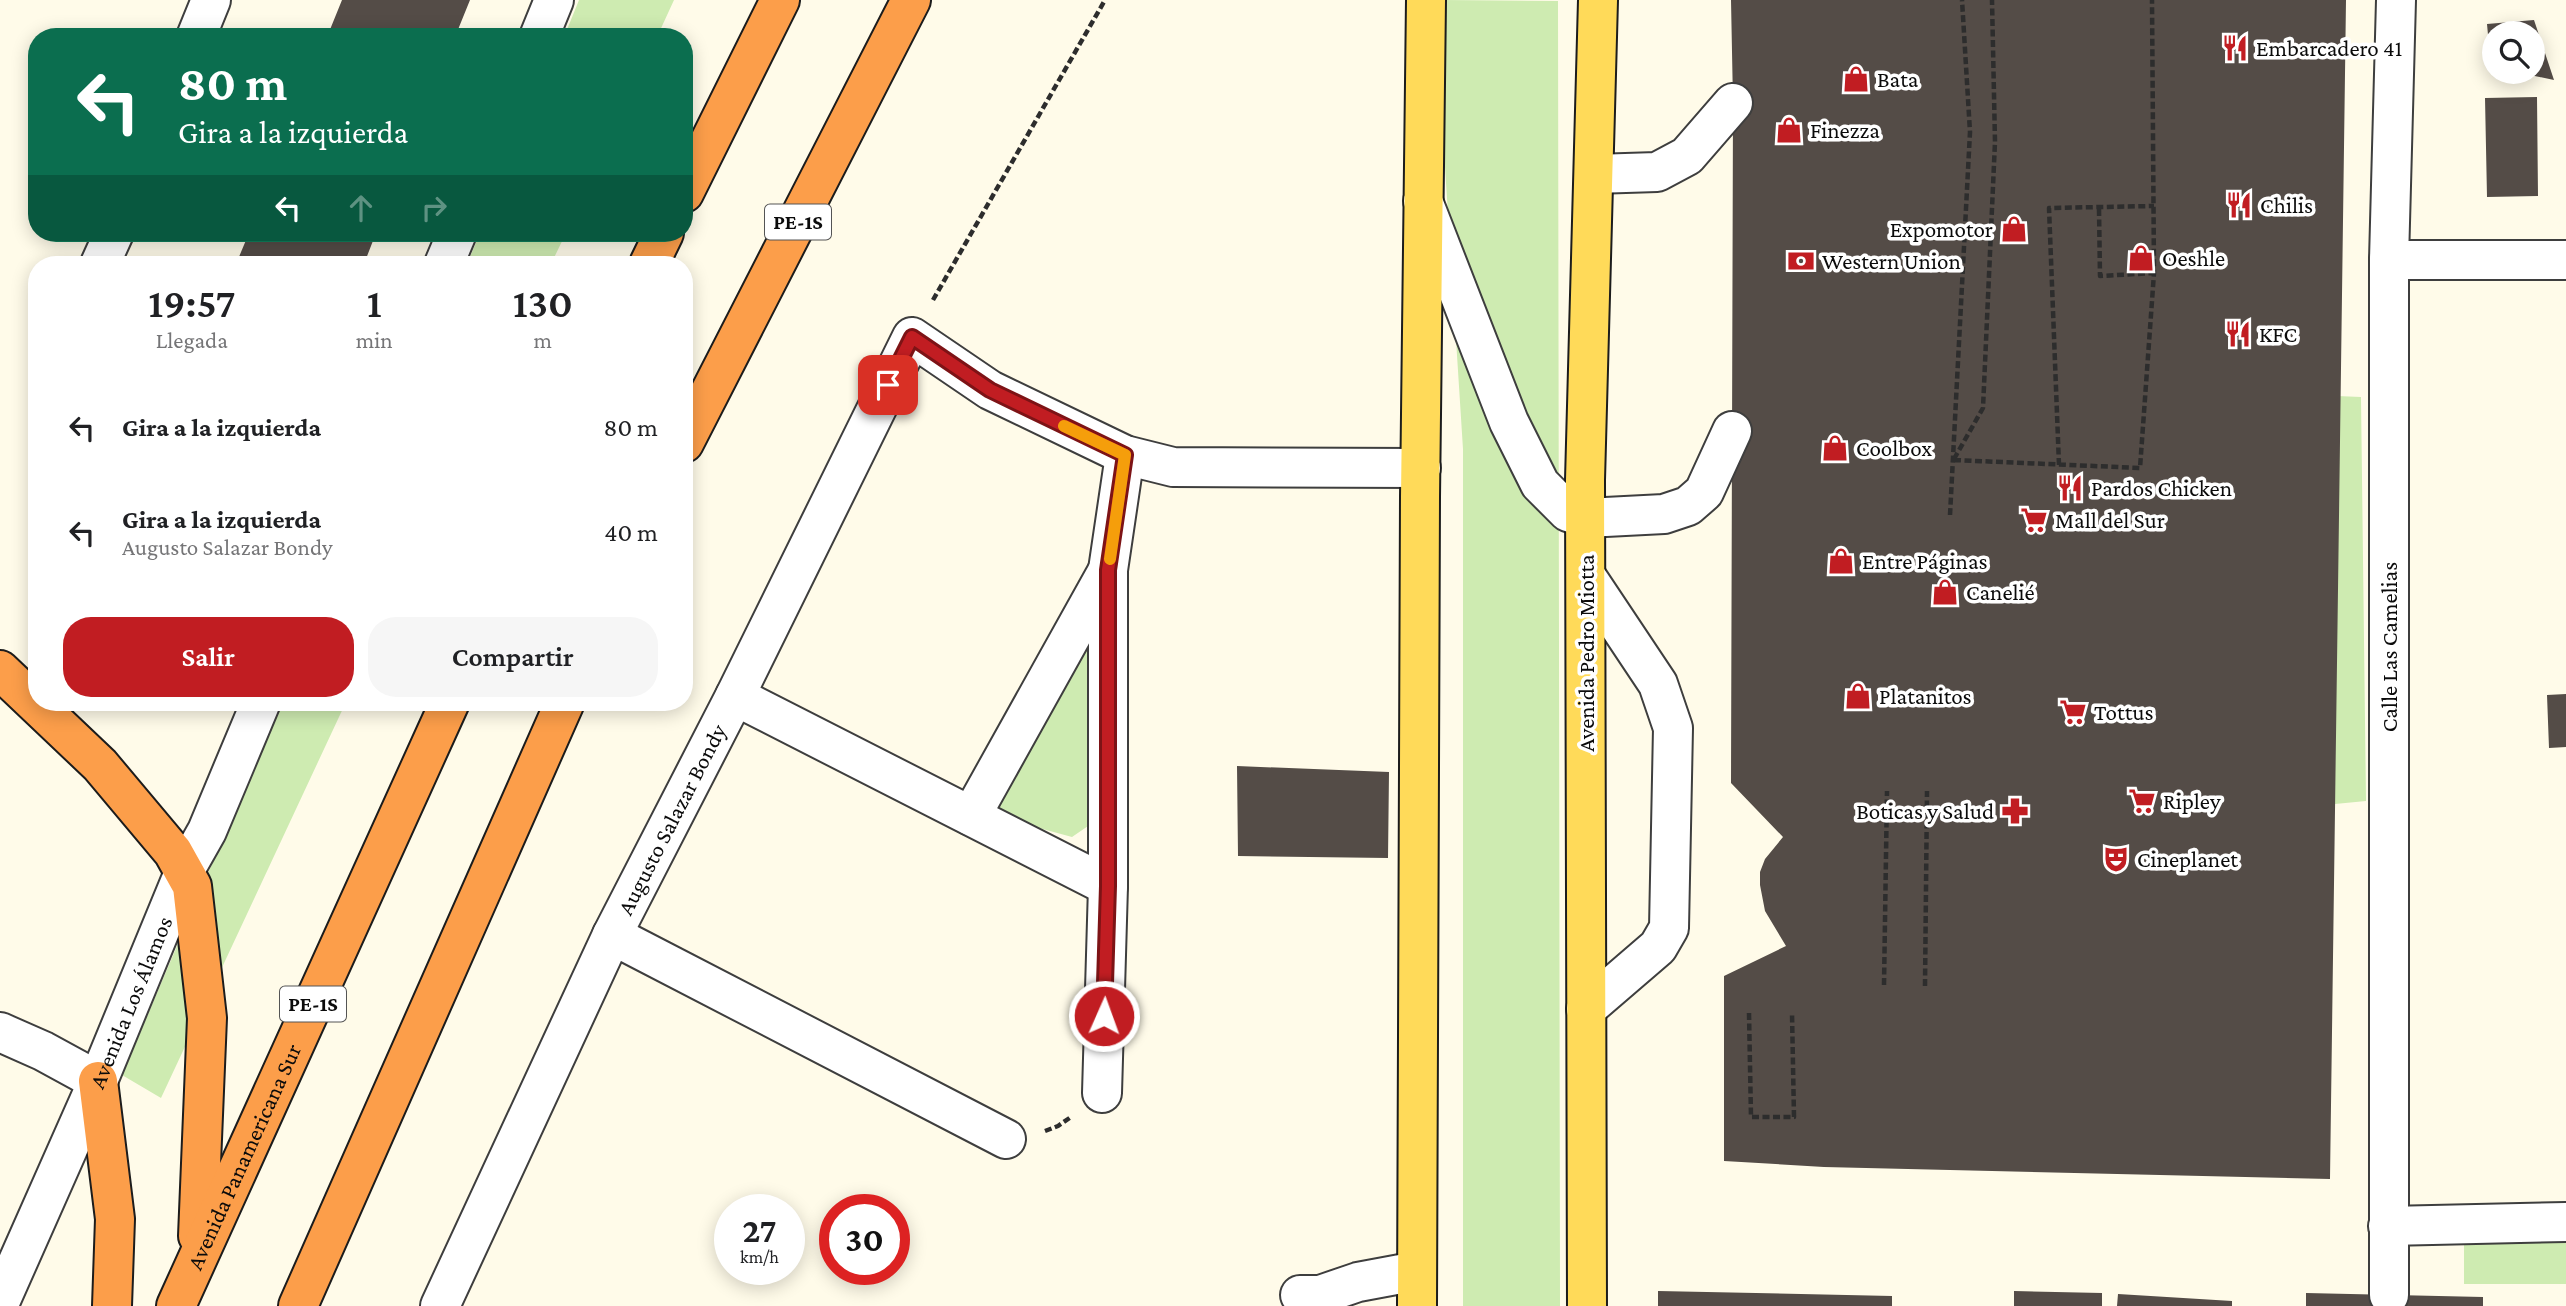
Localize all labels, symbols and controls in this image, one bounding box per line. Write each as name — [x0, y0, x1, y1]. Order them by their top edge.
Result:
map controls — [2482, 21, 2545, 84]
button: search — [2482, 21, 2545, 84]
restaurant icon: Embarcadero 41 — [2220, 33, 2250, 63]
place label: Embarcadero 41 — [2256, 35, 2402, 61]
icon: left — [63, 56, 154, 147]
text: 80 m — [178, 56, 287, 111]
shop icon: Bata — [1841, 64, 1871, 94]
place label: Bata — [1877, 66, 1919, 92]
text: Gira a la izquierda — [178, 114, 408, 150]
shop icon: Finezza — [1774, 115, 1804, 145]
place label: Finezza — [1810, 117, 1880, 143]
icon: left — [269, 189, 307, 227]
icon: ahead — [342, 189, 380, 227]
icon: right — [415, 189, 453, 227]
restaurant icon: Chilis — [2224, 190, 2254, 220]
place label: Chilis — [2260, 192, 2313, 218]
road number: PE-1S — [765, 204, 831, 240]
shop icon: Expomotor — [1999, 214, 2029, 244]
place label: Expomotor — [1890, 216, 1993, 242]
shop icon: Oeshle — [2126, 243, 2156, 273]
place label: Oeshle — [2162, 245, 2225, 271]
bank icon: Western Union — [1786, 246, 1816, 276]
place label: Western Union — [1822, 248, 1961, 274]
text: 19:57 — [148, 279, 236, 326]
text: 1 — [367, 279, 382, 326]
text: 130 — [513, 279, 573, 326]
restaurant icon: KFC — [2223, 319, 2253, 349]
place label: KFC — [2259, 321, 2297, 347]
text: Llegada — [156, 327, 228, 353]
text: min — [356, 327, 393, 353]
text: m — [534, 327, 552, 353]
pin — [858, 355, 918, 415]
icon: arrive — [869, 366, 907, 404]
icon: left — [63, 409, 101, 447]
text: Gira a la izquierda — [122, 413, 321, 442]
text: 80 m — [604, 413, 658, 442]
shop icon: Coolbox — [1820, 433, 1850, 463]
place label: Coolbox — [1856, 435, 1932, 461]
restaurant icon: Pardos Chicken — [2055, 473, 2085, 503]
place label: Pardos Chicken — [2091, 475, 2232, 501]
text: Gira a la izquierda — [122, 505, 321, 534]
supermarket icon: Mall del Sur — [2019, 505, 2049, 535]
place label: Mall del Sur — [2055, 507, 2165, 533]
icon: left — [63, 514, 101, 552]
text: 40 m — [604, 518, 658, 547]
text: Augusto Salazar Bondy — [122, 534, 333, 560]
shop icon: Entre Páginas — [1826, 546, 1856, 576]
place label: Entre Páginas — [1862, 548, 1988, 574]
street label: Avenida Pedro Miotta — [1573, 554, 1599, 752]
street label: Calle Las Camelias — [2376, 562, 2402, 732]
shop icon: Canelié — [1930, 577, 1960, 607]
place label: Canelié — [1966, 579, 2035, 605]
button: Salir — [63, 617, 354, 697]
button: Compartir — [368, 617, 658, 697]
shop icon: Platanitos — [1843, 681, 1873, 711]
place label: Platanitos — [1879, 683, 1972, 709]
supermarket icon: Tottus — [2058, 697, 2088, 727]
place label: Tottus — [2094, 699, 2153, 725]
street label: Augusto Salazar Bondy — [612, 719, 731, 919]
supermarket icon: Ripley — [2127, 786, 2157, 816]
place label: Ripley — [2163, 788, 2221, 814]
pharmacy icon: Boticas y Salud — [2000, 796, 2030, 826]
place label: Boticas y Salud — [1856, 798, 1994, 824]
theatre icon: Cineplanet — [2101, 844, 2131, 874]
place label: Cineplanet — [2137, 846, 2238, 872]
street label: Avenida Los Álamos — [83, 912, 177, 1092]
position arrow — [1067, 979, 1141, 1053]
road number: PE-1S — [280, 986, 346, 1021]
street label: Avenida Panamericana Sur — [181, 1040, 306, 1274]
speed limit sign: 30 — [819, 1194, 910, 1285]
text: 27 — [743, 1211, 776, 1250]
text: km/h — [740, 1247, 779, 1267]

